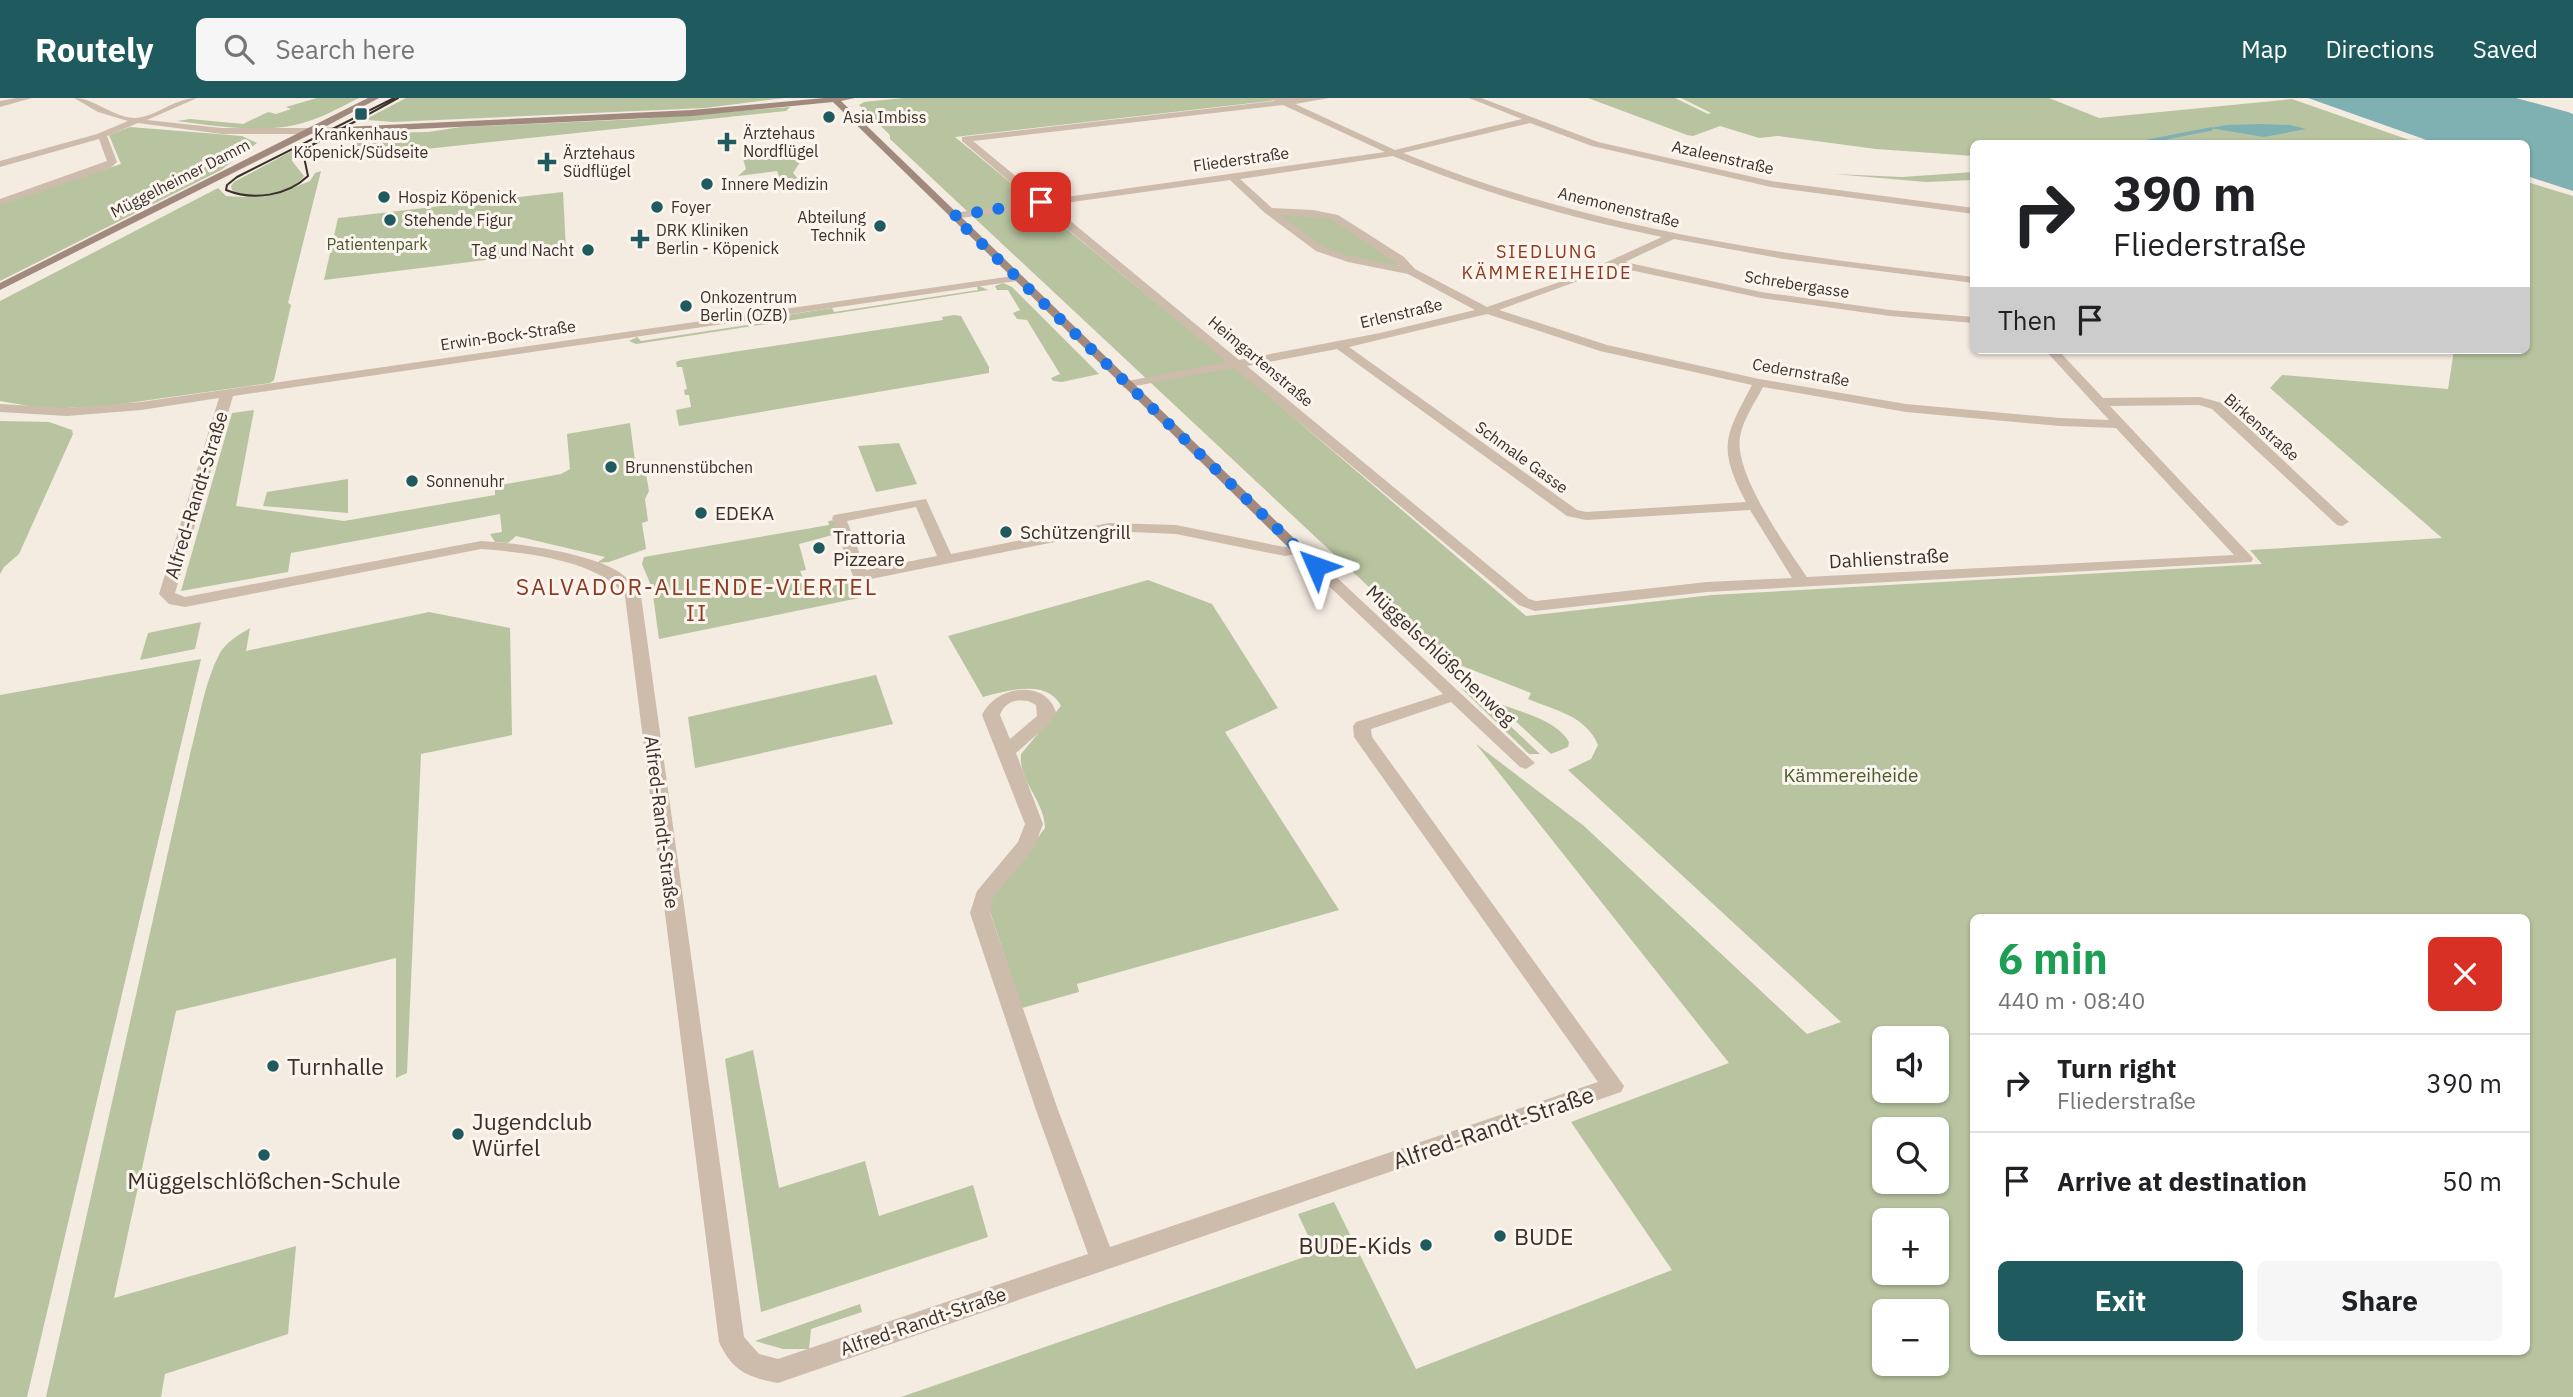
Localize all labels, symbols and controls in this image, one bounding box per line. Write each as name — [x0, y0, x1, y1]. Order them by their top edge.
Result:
search box — [196, 18, 686, 81]
text: Routely — [35, 28, 154, 71]
icon: search — [220, 30, 258, 68]
text: Search here — [276, 32, 415, 66]
text: Map — [2241, 33, 2287, 65]
text: Directions — [2325, 33, 2435, 65]
text: Saved — [2473, 33, 2538, 65]
marker: Krankenhaus Köpenick/Südseite — [353, 106, 369, 122]
place label: Asia Imbiss — [843, 107, 927, 127]
marker: Asia Imbiss — [821, 109, 837, 125]
place label: Ärztehaus Nordflügel — [743, 123, 818, 161]
place label: Krankenhaus Köpenick/Südseite — [294, 124, 429, 162]
marker: Ärztehaus Nordflügel — [717, 132, 737, 152]
street label: Müggelheimer Damm — [107, 134, 253, 222]
street label: Azaleenstraße — [1670, 136, 1776, 178]
street label: Fliederstraße — [1192, 142, 1290, 176]
place label: Ärztehaus Südflügel — [563, 143, 635, 181]
marker: Ärztehaus Südflügel — [537, 152, 557, 172]
text: 390 m — [2113, 161, 2257, 224]
icon: right — [1998, 168, 2089, 259]
pin — [1011, 172, 1071, 232]
place label: Innere Medizin — [721, 174, 828, 194]
marker: Innere Medizin — [699, 176, 715, 192]
street label: Anemonenstraße — [1556, 182, 1682, 232]
icon: arrive — [1022, 183, 1060, 221]
place label: Hospiz Köpenick — [398, 187, 517, 207]
marker: Hospiz Köpenick — [376, 189, 392, 205]
place label: Foyer — [671, 197, 711, 217]
marker: Foyer — [649, 199, 665, 215]
place label: Abteilung Technik — [797, 207, 867, 245]
place label: Stehende Figur — [404, 210, 513, 230]
marker: Stehende Figur — [382, 212, 398, 228]
marker: Abteilung Technik — [872, 218, 888, 234]
place label: DRK Kliniken Berlin - Köpenick — [656, 220, 779, 258]
text: Fliederstraße — [2113, 223, 2306, 265]
marker: DRK Kliniken Berlin - Köpenick — [630, 229, 650, 249]
park label: Patientenpark — [326, 234, 428, 254]
place label: Tag und Nacht — [471, 240, 574, 260]
district label: SIEDLUNG KÄMMEREIHEIDE — [1462, 240, 1632, 284]
marker: Tag und Nacht — [580, 242, 596, 258]
street label: Schrebergasse — [1743, 266, 1851, 302]
place label: Onkozentrum Berlin (OZB) — [700, 287, 797, 325]
street label: Erlenstraße — [1358, 294, 1444, 332]
marker: Onkozentrum Berlin (OZB) — [678, 298, 694, 314]
icon: arrive — [2071, 301, 2109, 339]
text: Then — [1998, 303, 2057, 337]
street label: Heimgartenstraße — [1204, 311, 1318, 411]
street label: Erwin-Bock-Straße — [439, 316, 577, 354]
street label: Cedernstraße — [1751, 354, 1851, 390]
street label: Birkenstraße — [2220, 389, 2304, 465]
street label: Alfred-Randt-Straße — [159, 408, 233, 582]
street label: Schmale Gasse — [1472, 417, 1572, 497]
place label: Brunnenstübchen — [625, 457, 753, 477]
marker: Brunnenstübchen — [603, 459, 619, 475]
place label: Sonnenuhr — [426, 471, 504, 491]
marker: Sonnenuhr — [404, 473, 420, 489]
place label: EDEKA — [715, 501, 774, 525]
marker: EDEKA — [693, 505, 709, 521]
place label: Schützengrill — [1020, 520, 1131, 544]
marker: Schützengrill — [998, 524, 1014, 540]
place label: Trattoria Pizzeare — [833, 525, 906, 571]
position arrow — [1279, 529, 1353, 603]
marker: Trattoria Pizzeare — [811, 540, 827, 556]
street label: Dahlienstraße — [1828, 543, 1950, 573]
district label: SALVADOR-ALLENDE-VIERTEL II — [516, 571, 878, 627]
street label: Müggelschlößchenweg — [1361, 579, 1521, 731]
street label: Alfred-Randt-Straße — [639, 734, 685, 910]
park label: Kämmereiheide — [1784, 763, 1919, 787]
text: 6 min — [1998, 931, 2108, 986]
button: close — [2428, 937, 2502, 1011]
text: 440 m · 08:40 — [1998, 985, 2145, 1015]
map controls — [1872, 1026, 1949, 1376]
button: sound — [1872, 1026, 1949, 1103]
place label: Turnhalle — [287, 1051, 384, 1081]
text: Turn right — [2057, 1051, 2176, 1085]
marker: Turnhalle — [265, 1058, 281, 1074]
icon: right — [1998, 1064, 2036, 1102]
text: 390 m — [2426, 1066, 2502, 1100]
street label: Alfred-Randt-Straße — [1388, 1078, 1598, 1176]
text: Fliederstraße — [2057, 1085, 2196, 1115]
place label: Jugendclub Würfel — [472, 1106, 592, 1162]
button: search — [1872, 1117, 1949, 1194]
marker: Jugendclub Würfel — [450, 1126, 466, 1142]
marker: Müggelschlößchen-Schule — [256, 1147, 272, 1163]
icon: arrive — [1998, 1162, 2036, 1200]
text: Arrive at destination — [2057, 1164, 2307, 1198]
text: 50 m — [2442, 1164, 2502, 1198]
place label: Müggelschlößchen-Schule — [127, 1165, 401, 1195]
button: + — [1872, 1208, 1949, 1285]
place label: BUDE — [1514, 1221, 1573, 1251]
marker: BUDE — [1492, 1228, 1508, 1244]
place label: BUDE-Kids — [1298, 1230, 1412, 1260]
marker: BUDE-Kids — [1418, 1237, 1434, 1253]
button: Exit — [1998, 1261, 2243, 1341]
button: Share — [2257, 1261, 2502, 1341]
street label: Alfred-Randt-Straße — [837, 1281, 1009, 1361]
button: − — [1872, 1299, 1949, 1376]

